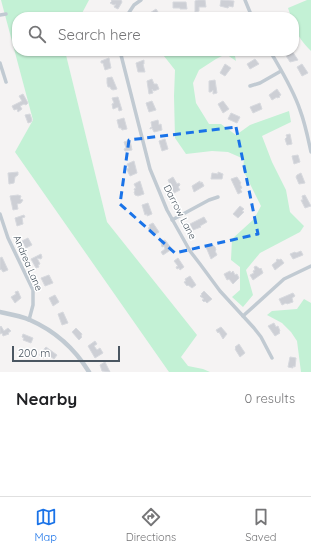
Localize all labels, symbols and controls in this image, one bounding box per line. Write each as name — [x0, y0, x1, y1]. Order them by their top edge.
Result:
search box — [12, 12, 299, 56]
icon: search — [26, 23, 48, 45]
text: Search here — [58, 25, 141, 44]
street label: Darrow Lane — [161, 182, 200, 242]
street label: Andrea Lane — [10, 233, 46, 293]
scale bar — [12, 344, 120, 363]
text: 200 m — [18, 346, 50, 360]
text: Nearby — [16, 388, 77, 409]
text: 0 results — [244, 390, 295, 406]
tab: Map — [34, 506, 57, 544]
tab: Directions — [126, 506, 176, 544]
tab: Saved — [245, 506, 277, 544]

